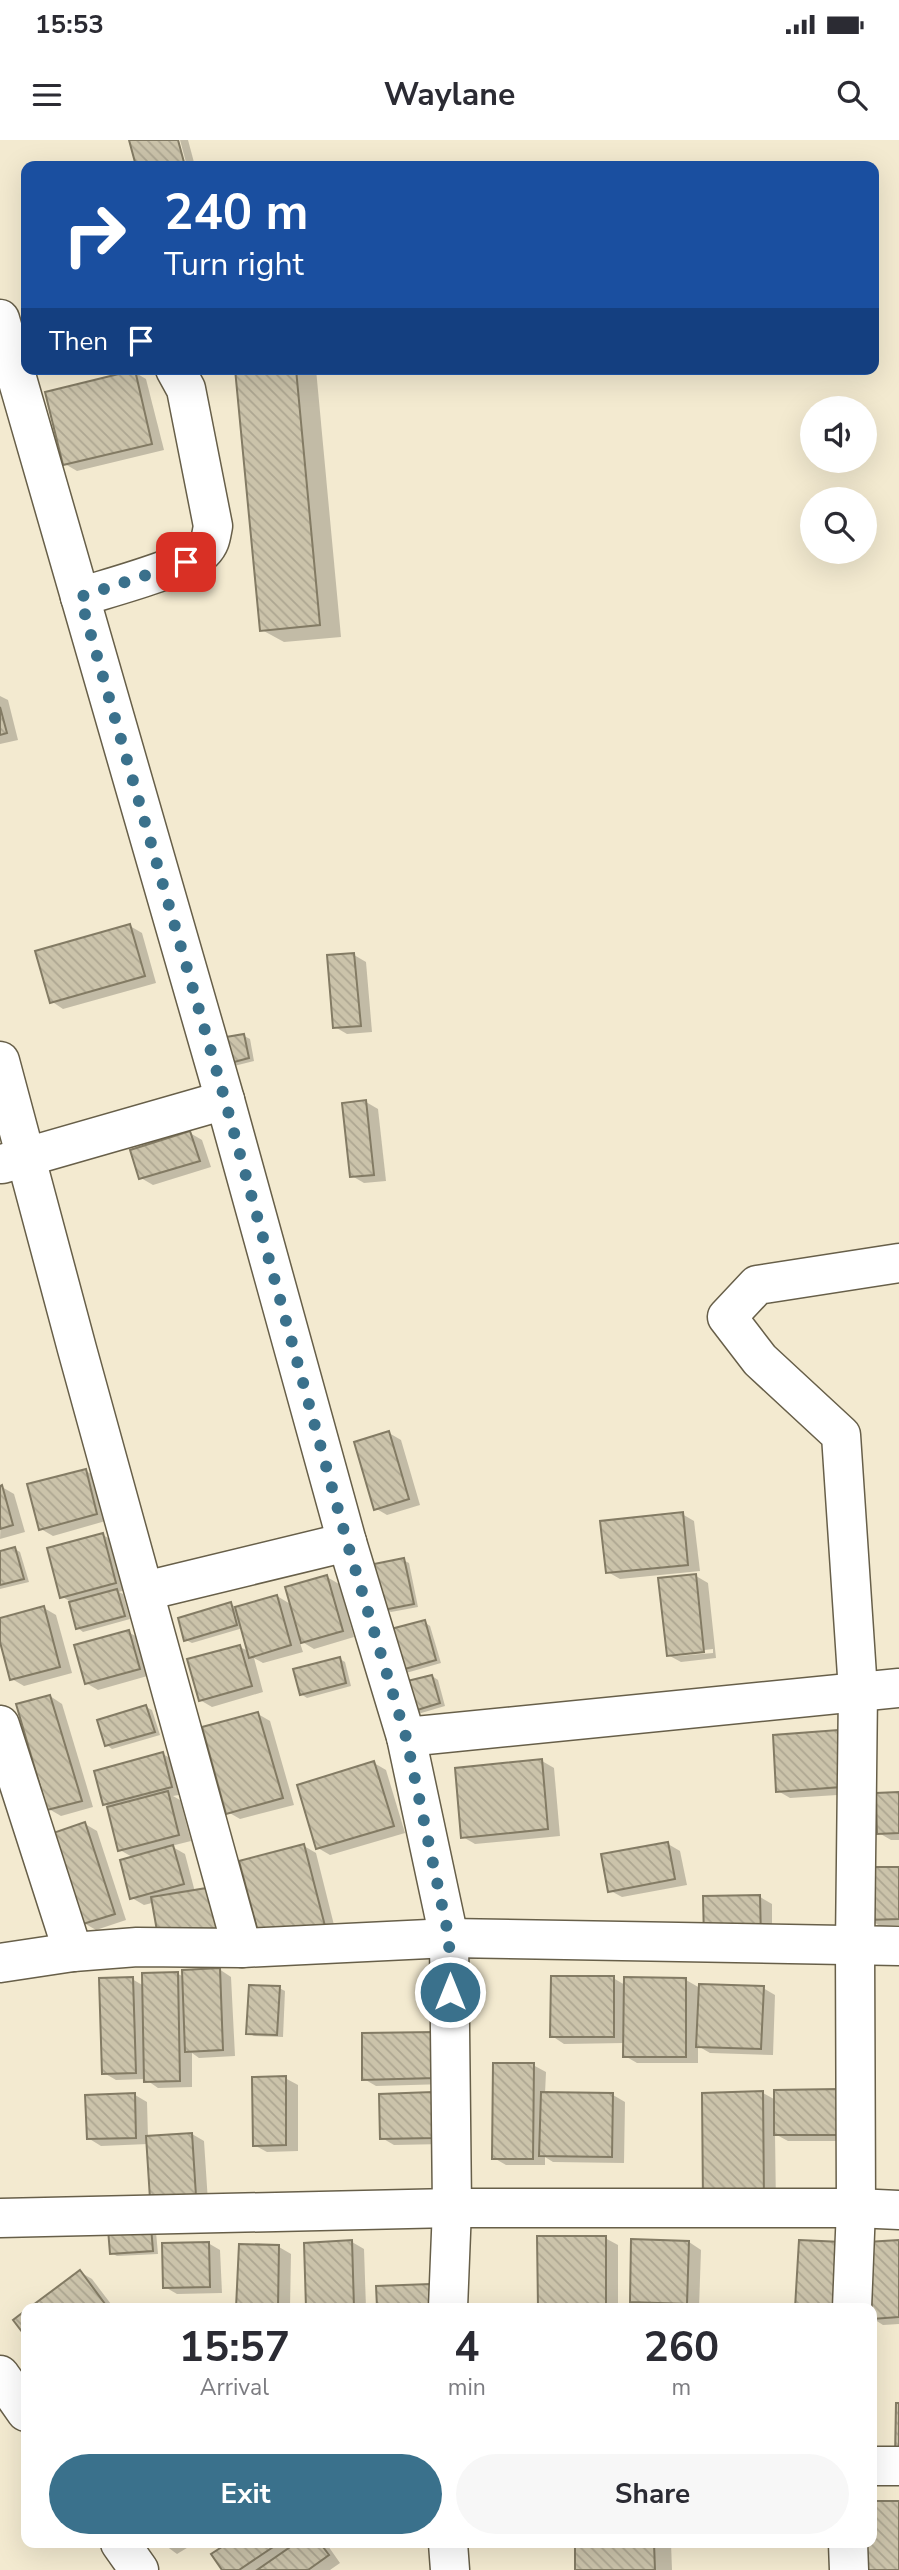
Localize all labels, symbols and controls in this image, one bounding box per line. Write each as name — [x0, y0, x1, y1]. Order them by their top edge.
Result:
text: 15:53 — [35, 7, 104, 42]
text: Waylane — [384, 73, 515, 116]
icon: menu — [28, 76, 66, 114]
icon: search — [833, 76, 871, 114]
text: 240 m — [164, 179, 308, 246]
icon: right — [49, 189, 140, 280]
text: Turn right — [164, 243, 304, 286]
icon: arrive — [122, 322, 160, 360]
text: Then — [49, 324, 108, 359]
map controls — [800, 396, 877, 564]
button: sound — [800, 396, 877, 473]
button: search — [800, 487, 877, 564]
pin — [156, 532, 216, 592]
icon: arrive — [167, 543, 205, 581]
position arrow — [413, 1955, 487, 2029]
text: 15:57 — [179, 2319, 290, 2376]
text: 4 — [454, 2319, 479, 2376]
text: 260 — [644, 2319, 719, 2376]
text: Arrival — [200, 2372, 269, 2403]
text: min — [448, 2372, 486, 2403]
text: m — [672, 2372, 691, 2403]
button: Exit — [49, 2454, 442, 2534]
button: Share — [456, 2454, 849, 2534]

